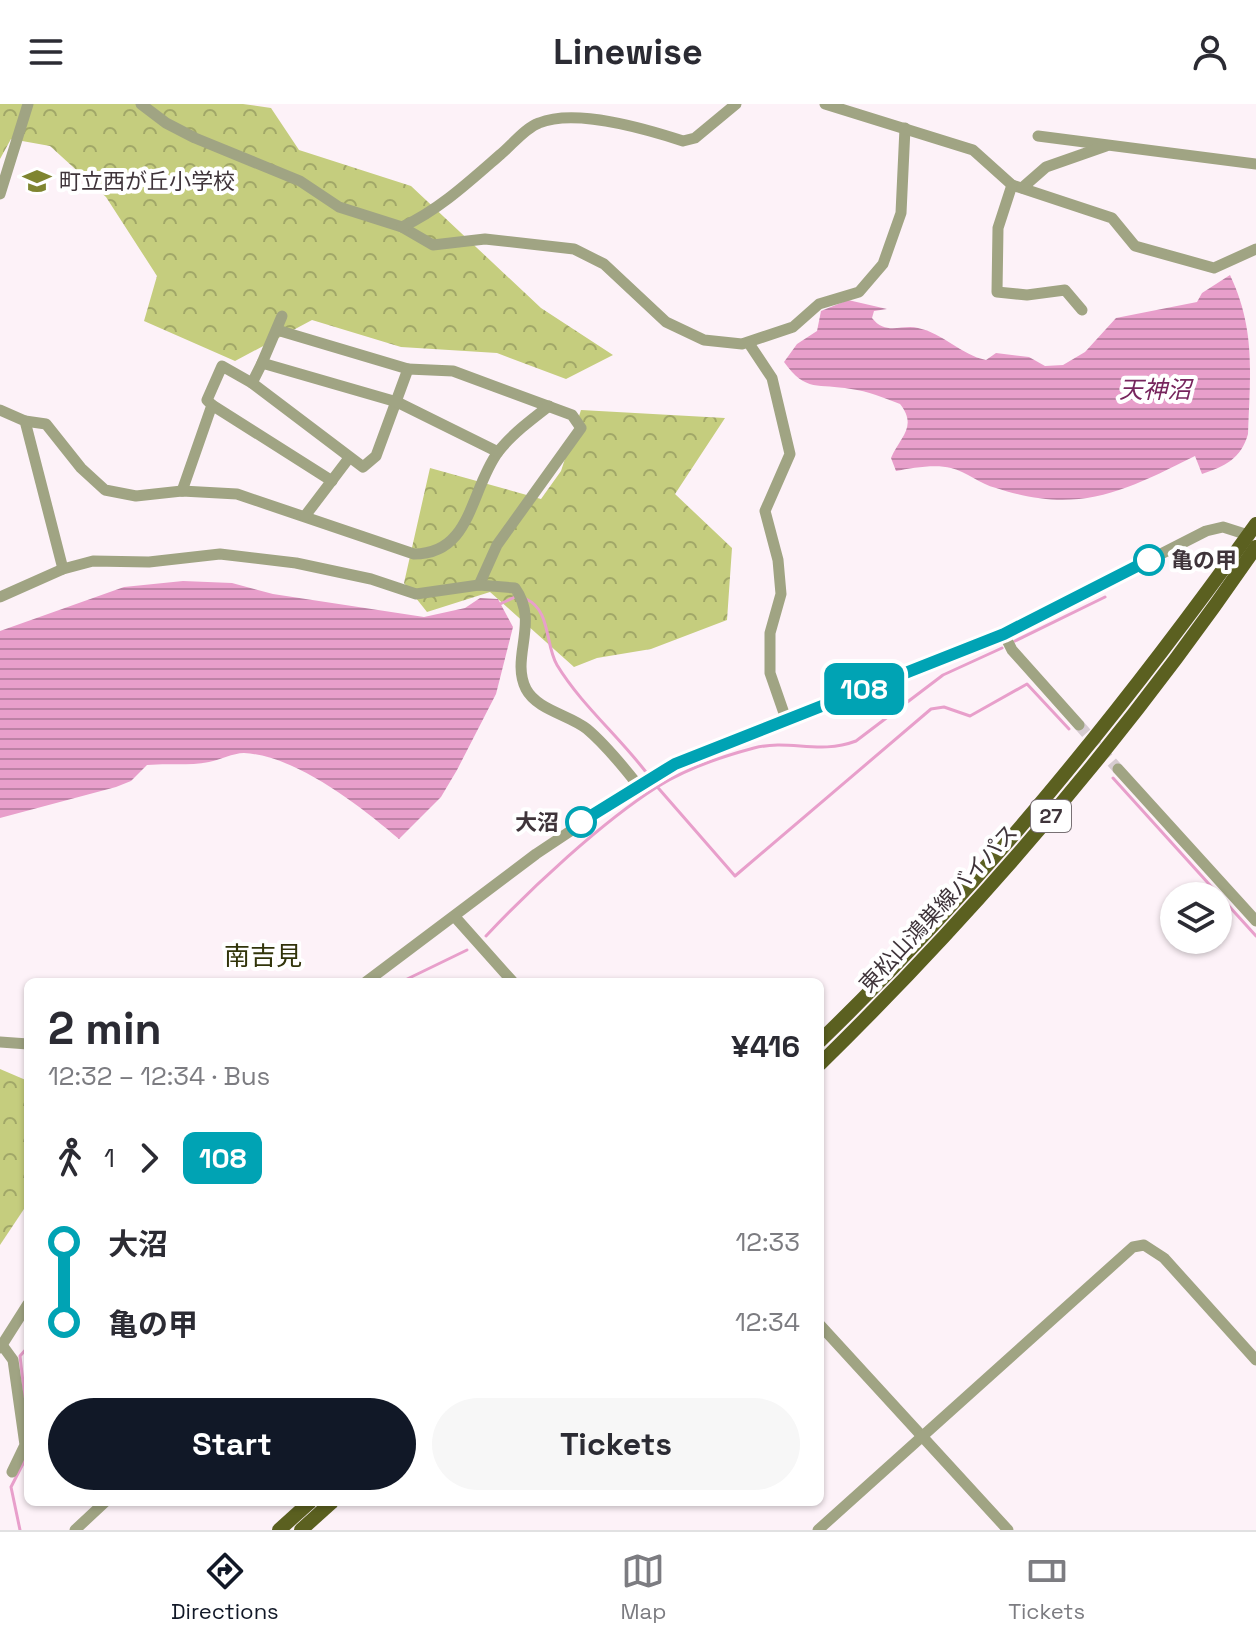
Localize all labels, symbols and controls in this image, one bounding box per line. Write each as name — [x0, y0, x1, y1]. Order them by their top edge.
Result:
text: Linewise — [553, 29, 703, 75]
icon: menu — [24, 30, 68, 74]
icon: person — [1188, 30, 1232, 74]
school or university icon: 町立西が丘小学校 — [22, 166, 52, 196]
place label: 町立西が丘小学校 — [59, 167, 235, 195]
water label: 天神沼 — [1119, 374, 1194, 405]
marker: 亀の甲 — [1134, 545, 1164, 575]
place label: 亀の甲 — [1171, 546, 1237, 574]
line badge: 108 — [818, 663, 910, 715]
text: 108 — [840, 671, 888, 707]
road number: 27 — [1031, 800, 1071, 832]
marker: 大沼 — [566, 807, 596, 837]
place label: 大沼 — [515, 808, 559, 836]
street label: 東松山鴻巣線バイパス — [853, 818, 1023, 998]
map controls — [1160, 882, 1232, 954]
button: layers — [1160, 882, 1232, 954]
district label: 南吉見 — [224, 939, 302, 973]
text: 2 min — [48, 1001, 162, 1057]
text: ¥416 — [731, 1027, 800, 1066]
text: 12:32 – 12:34 · Bus — [48, 1059, 270, 1093]
icon: walk — [48, 1136, 92, 1180]
icon: forward — [127, 1136, 171, 1180]
text: 108 — [199, 1140, 246, 1176]
text: 1 — [104, 1141, 115, 1175]
text: 大沼 — [108, 1225, 168, 1264]
text: 12:33 — [735, 1225, 800, 1259]
text: 亀の甲 — [108, 1305, 198, 1344]
text: 12:34 — [735, 1305, 800, 1339]
button: Start — [48, 1398, 416, 1490]
button: Tickets — [432, 1398, 800, 1490]
tab: Directions — [171, 1549, 279, 1625]
tab: Map — [621, 1549, 666, 1625]
tab: Tickets — [1008, 1549, 1085, 1625]

